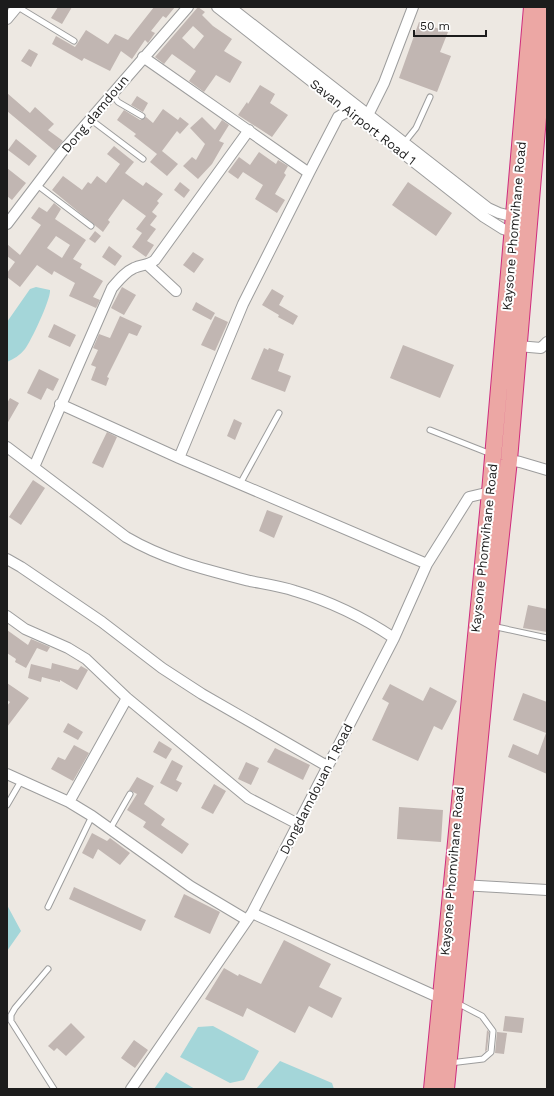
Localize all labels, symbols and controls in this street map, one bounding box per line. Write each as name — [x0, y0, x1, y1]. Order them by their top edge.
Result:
scale bar — [414, 12, 486, 38]
text: 50 m — [420, 19, 450, 33]
street label: Dong damdoun — [58, 72, 132, 156]
street label: Savan Airport Road 1 — [307, 76, 419, 168]
street label: Kaysone Phomvihane Road — [499, 141, 529, 311]
street label: Kaysone Phomvihane Road — [468, 463, 500, 633]
street label: Dongdamdouan 1 Road — [276, 721, 356, 857]
street label: Kaysone Phomvihane Road — [437, 786, 467, 956]

